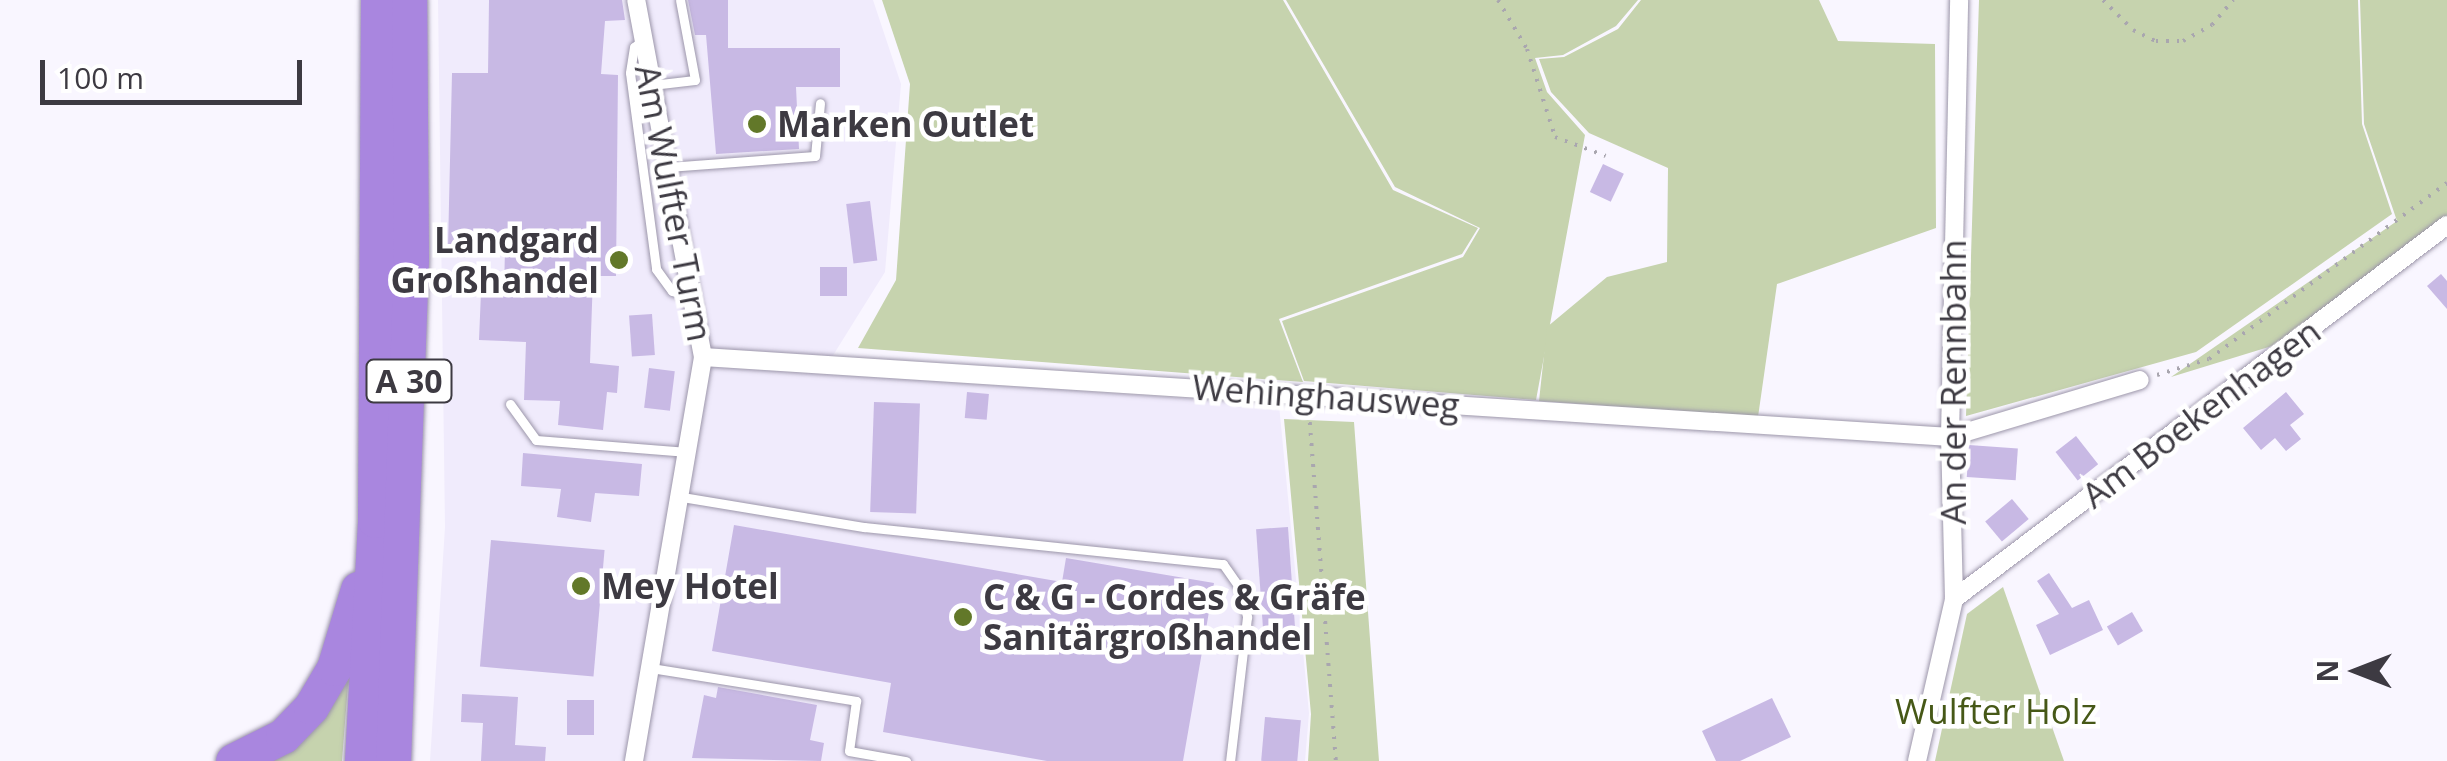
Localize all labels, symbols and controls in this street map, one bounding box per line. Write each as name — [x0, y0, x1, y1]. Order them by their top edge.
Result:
scale bar — [45, 40, 308, 102]
text: 100 m — [57, 57, 144, 98]
street label: Am Wulfter Turm — [627, 61, 721, 345]
place label: Marken Outlet — [777, 103, 1034, 145]
marker: Marken Outlet — [746, 113, 768, 135]
place label: Landgard Großhandel — [391, 219, 599, 301]
street label: An der Rennbahn — [1932, 239, 1974, 525]
marker: Landgard Großhandel — [608, 249, 630, 271]
street label: Am Boekenhagen — [2074, 310, 2328, 516]
road number: A 30 — [364, 354, 454, 408]
street label: Wehinghausweg — [1191, 366, 1461, 426]
place label: Mey Hotel — [601, 565, 779, 607]
marker: Mey Hotel — [570, 575, 592, 597]
place label: C & G - Cordes & Gräfe Sanitärgroßhandel — [983, 576, 1366, 658]
marker: C & G - Cordes & Gräfe Sanitärgroßhandel — [952, 606, 974, 628]
north arrow — [2307, 621, 2407, 721]
text: N — [2308, 660, 2346, 682]
park label: Wulfter Holz — [1895, 690, 2097, 732]

